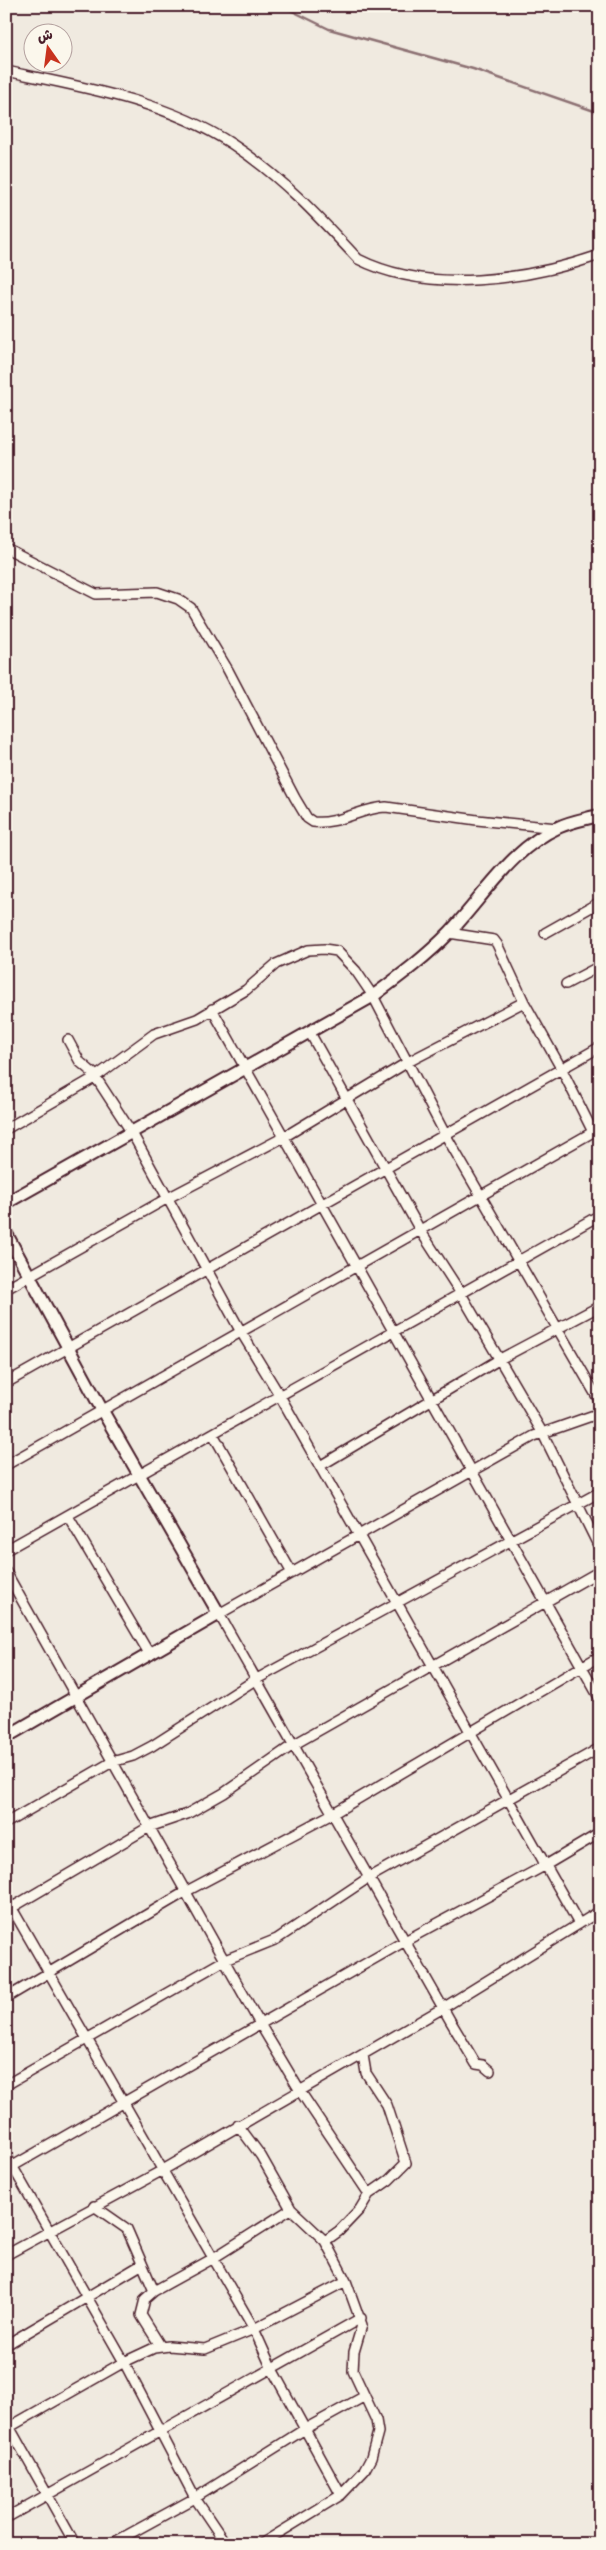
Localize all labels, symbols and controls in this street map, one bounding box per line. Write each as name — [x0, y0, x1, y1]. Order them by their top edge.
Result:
north arrow — [22, 22, 72, 72]
text: ش — [35, 26, 55, 46]

